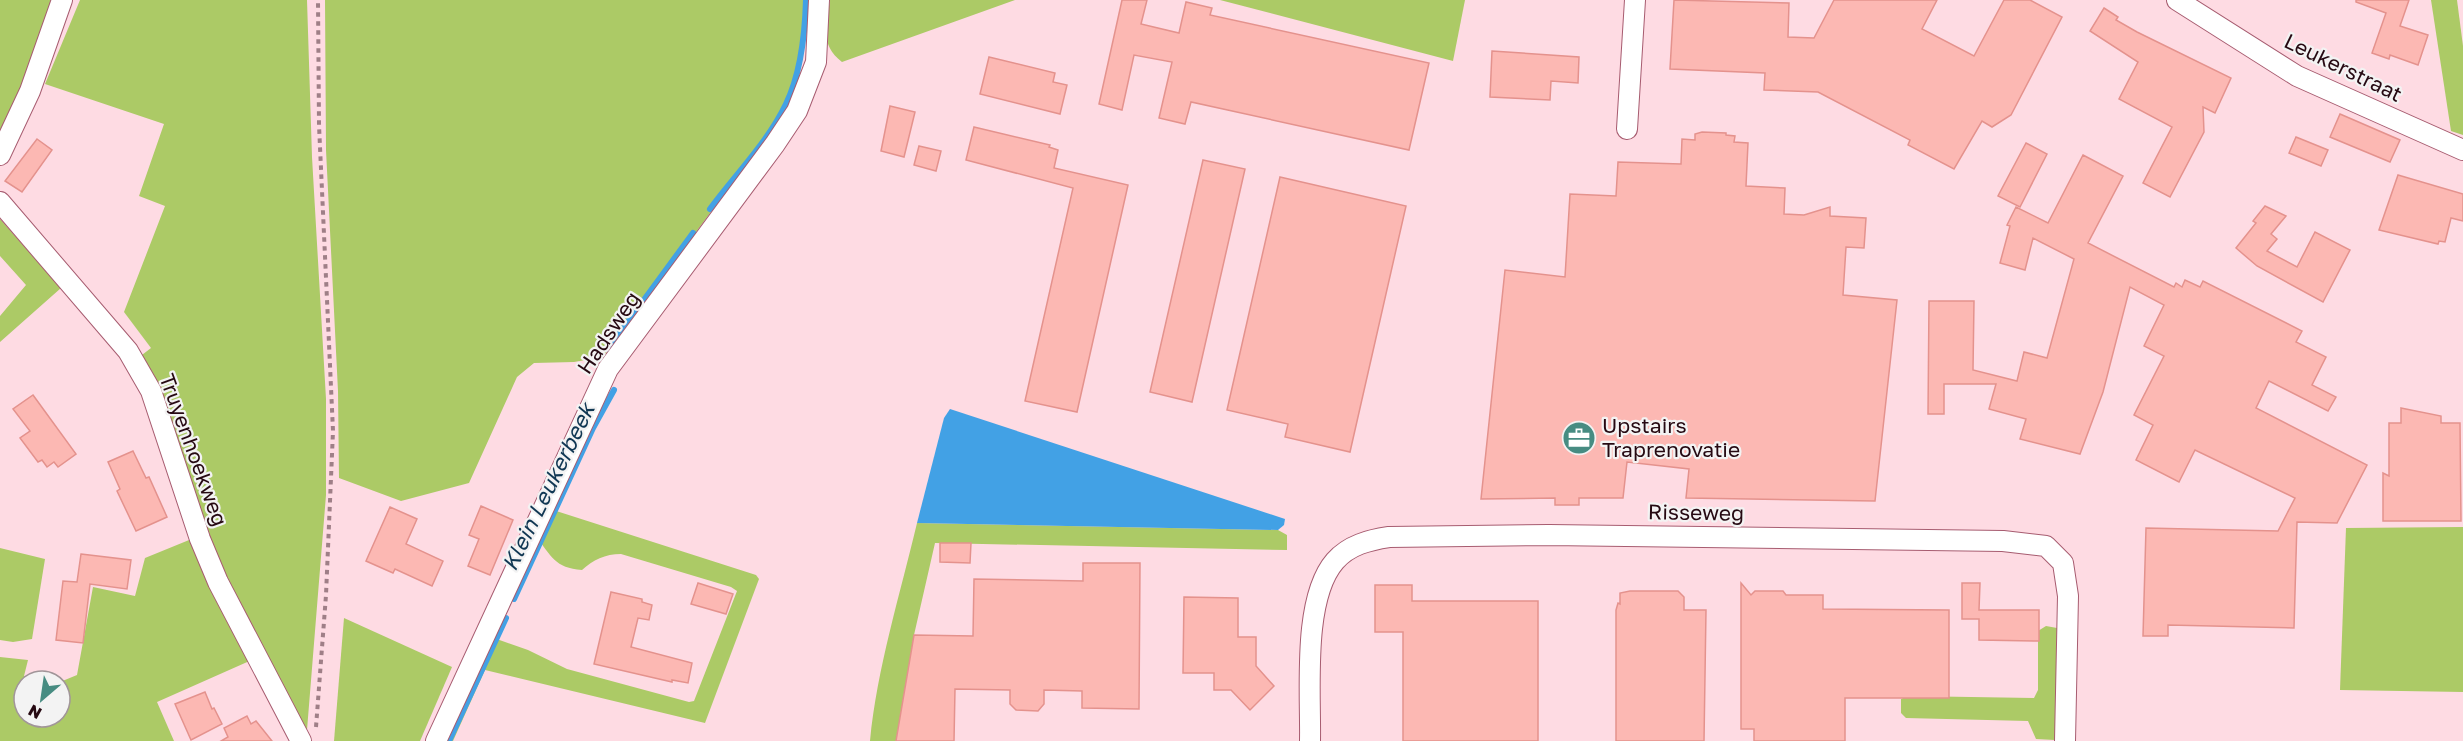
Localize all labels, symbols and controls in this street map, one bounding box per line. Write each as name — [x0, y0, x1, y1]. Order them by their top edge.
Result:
street label: Leukerstraat — [2280, 27, 2407, 107]
street label: Hadsweg — [571, 286, 645, 379]
street label: Truyenhoekweg — [154, 370, 234, 529]
water label: Klein Leukerbeek — [495, 396, 601, 575]
place label: Upstairs Traprenovatie — [1602, 412, 1740, 462]
office icon: Upstairs Traprenovatie — [1561, 420, 1597, 456]
street label: Risseweg — [1648, 498, 1744, 526]
north arrow — [12, 669, 72, 729]
text: N — [25, 700, 45, 724]

